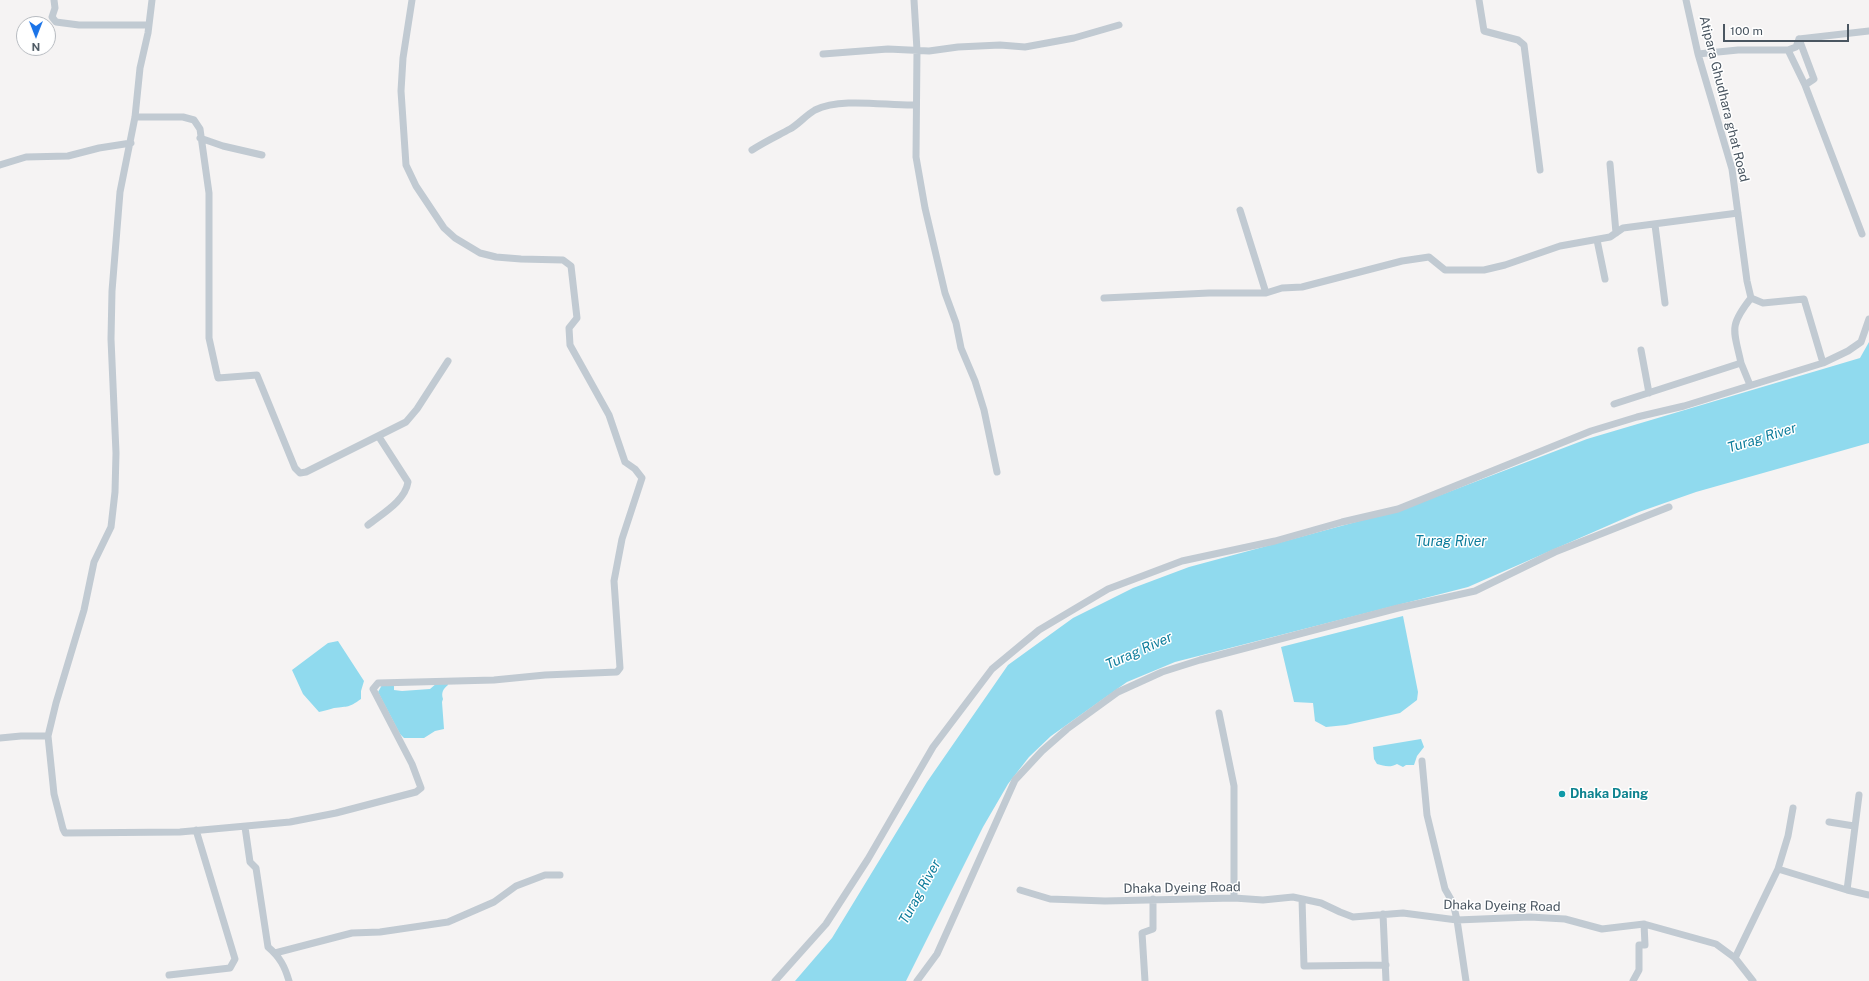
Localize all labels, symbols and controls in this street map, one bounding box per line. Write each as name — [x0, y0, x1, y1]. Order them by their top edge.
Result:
street label: Atipara Ghudhara ghat Road — [1696, 14, 1752, 184]
north arrow — [16, 16, 56, 56]
scale bar — [1725, 16, 1851, 42]
text: 100 m — [1730, 24, 1763, 38]
text: N — [32, 41, 40, 53]
water label: Turag River — [1725, 420, 1799, 456]
water label: Turag River — [1415, 534, 1487, 550]
water label: Turag River — [1103, 629, 1175, 673]
place label: Dhaka Daing — [1570, 786, 1648, 802]
marker: Dhaka Daing — [1557, 789, 1567, 799]
water label: Turag River — [895, 857, 945, 927]
street label: Dhaka Dyeing Road — [1123, 879, 1241, 897]
street label: Dhaka Dyeing Road — [1443, 897, 1561, 915]

